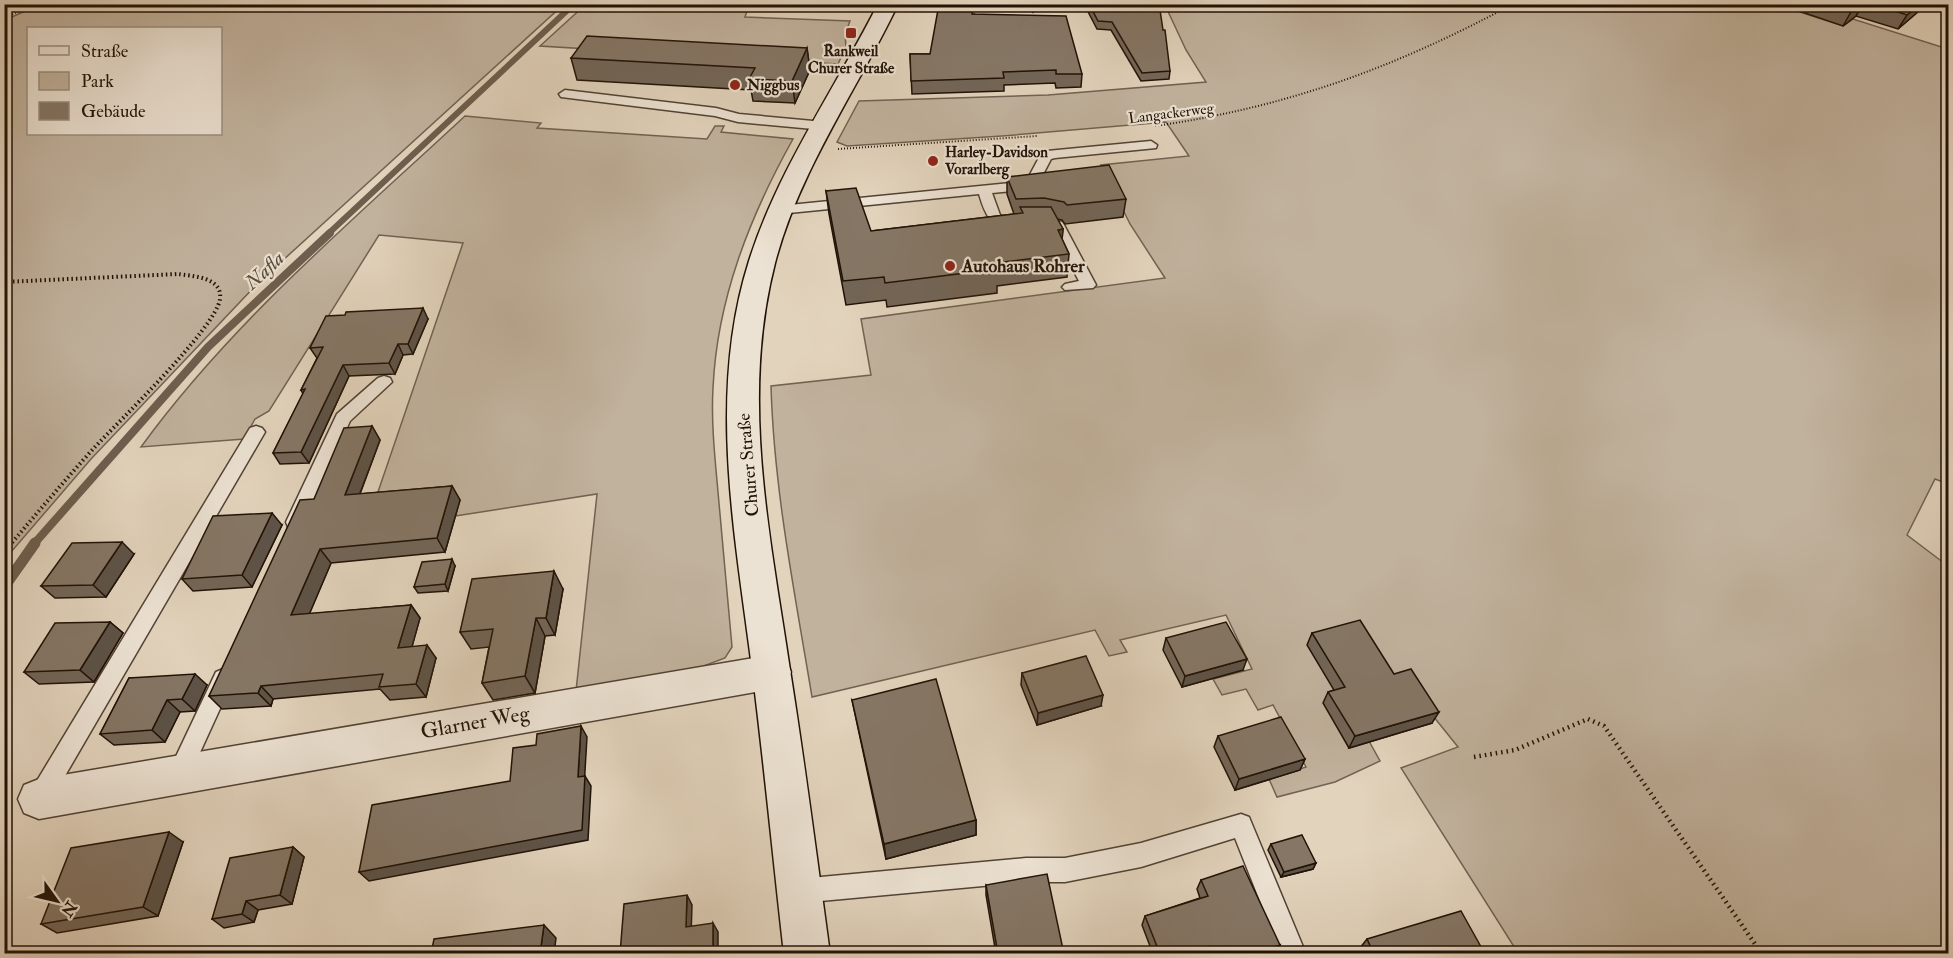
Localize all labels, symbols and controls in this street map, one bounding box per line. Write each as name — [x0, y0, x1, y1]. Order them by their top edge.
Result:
marker: Rankweil Churer Straße — [844, 26, 858, 40]
legend — [27, 27, 222, 135]
text: Straße — [81, 40, 129, 63]
place label: Rankweil Churer Straße — [808, 42, 895, 78]
text: Park — [81, 70, 114, 93]
place label: Niggbus — [746, 76, 799, 96]
marker: Niggbus — [728, 78, 742, 92]
street label: Langackerweg — [1127, 99, 1215, 128]
text: Gebäude — [81, 100, 146, 123]
place label: Harley-Davidson Vorarlberg — [944, 143, 1048, 180]
marker: Harley-Davidson Vorarlberg — [926, 154, 940, 168]
water label: Nafla — [239, 246, 289, 296]
place label: Autohaus Rohrer — [961, 255, 1085, 278]
marker: Autohaus Rohrer — [943, 259, 957, 273]
street label: Churer Straße — [732, 412, 764, 518]
street label: Glarner Weg — [419, 700, 532, 745]
north arrow — [27, 871, 87, 931]
text: N — [56, 896, 81, 921]

